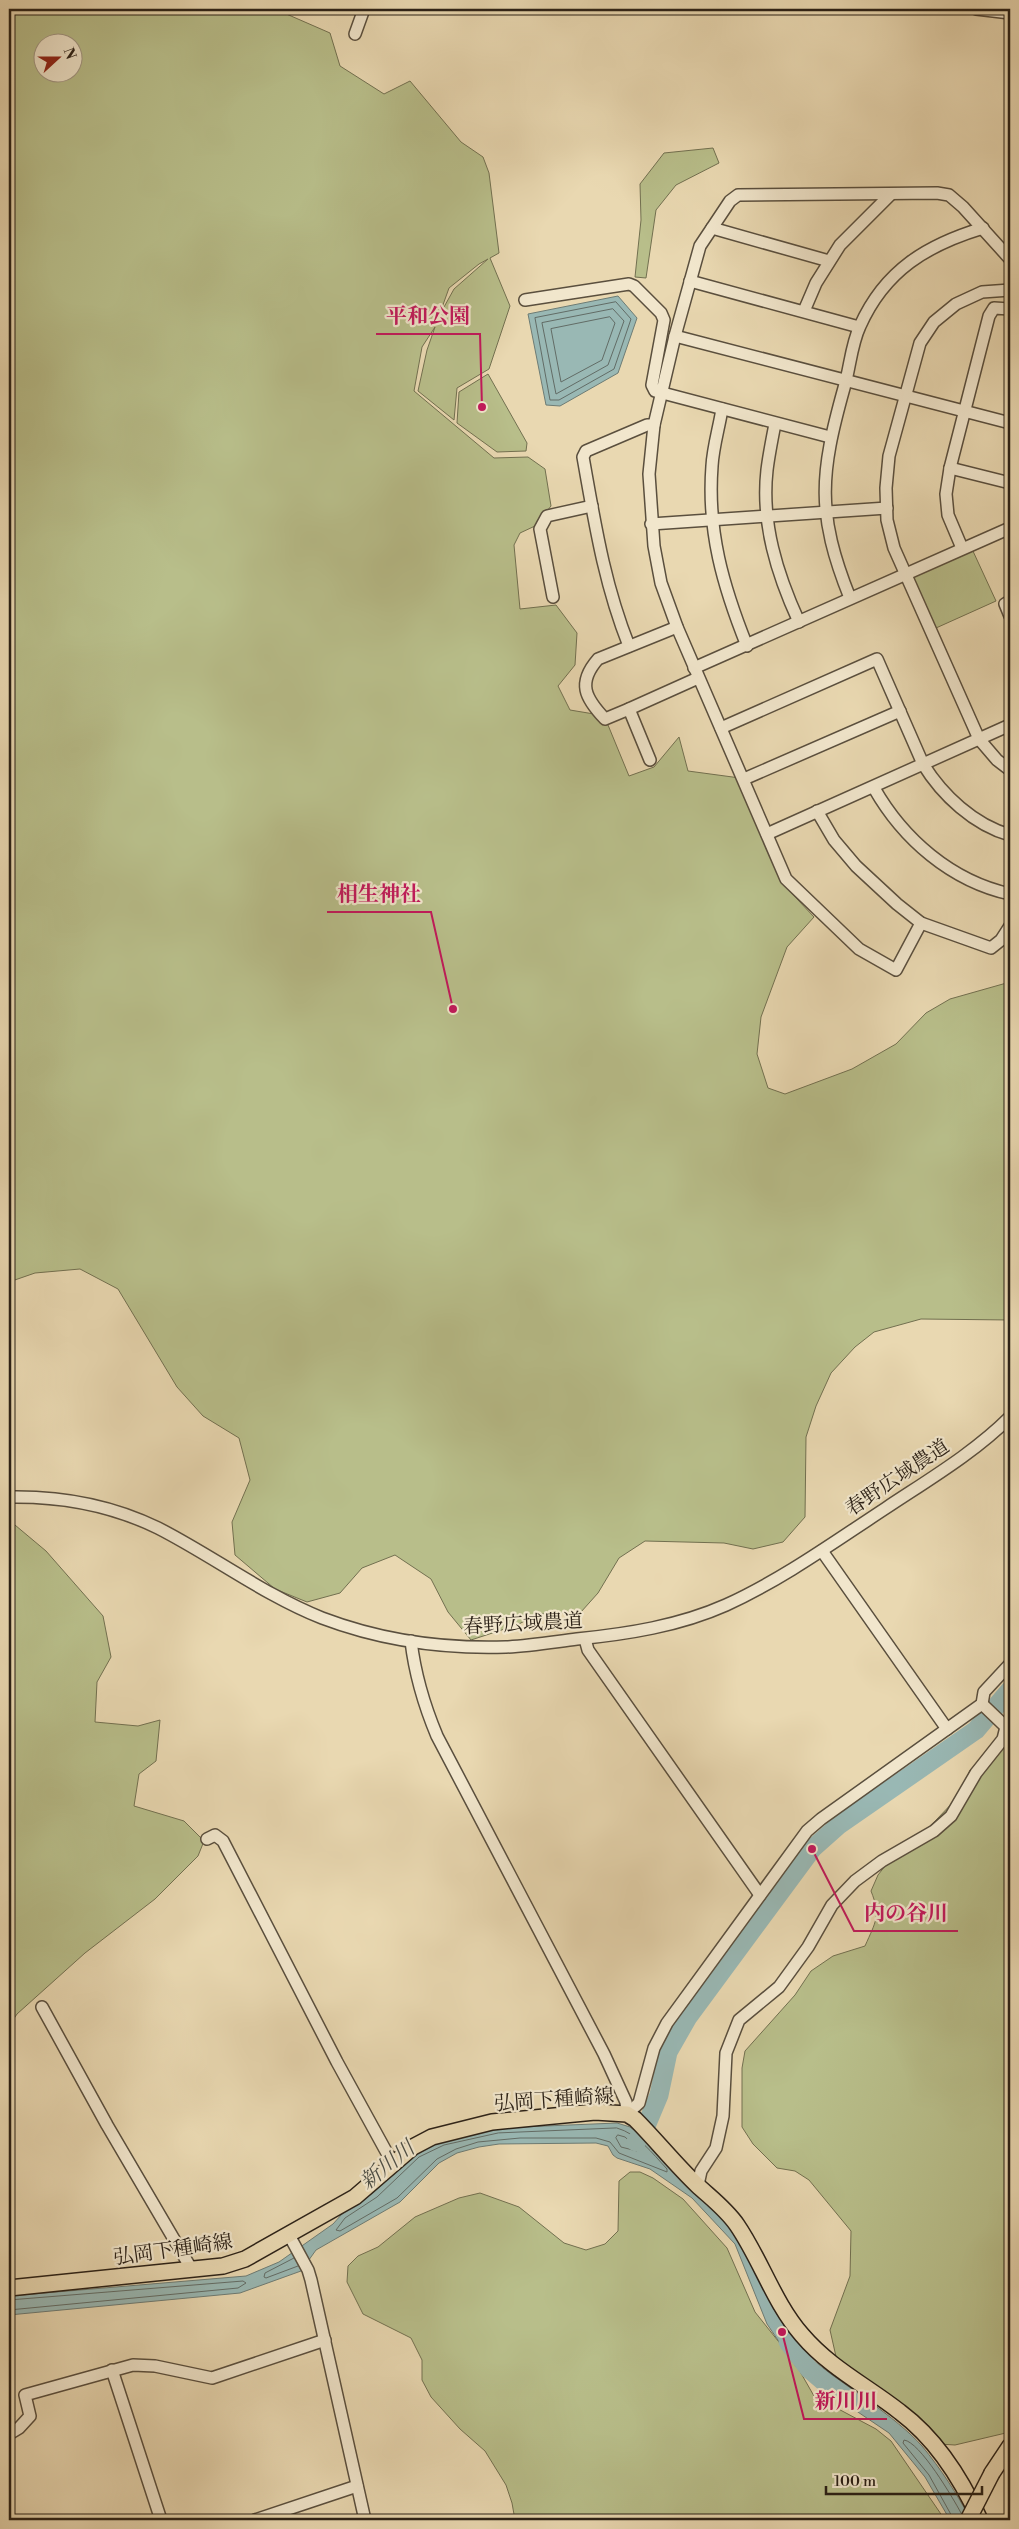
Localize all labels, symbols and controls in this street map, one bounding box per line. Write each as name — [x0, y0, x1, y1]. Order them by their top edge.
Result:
north arrow — [32, 32, 82, 82]
text: N — [59, 45, 80, 62]
callout: 平和公園 — [376, 298, 480, 334]
text: 平和公園 — [386, 304, 470, 330]
callout: 相生神社 — [327, 876, 431, 912]
text: 相生神社 — [337, 882, 421, 908]
street label: 春野広域農道 — [841, 1434, 955, 1522]
street label: 春野広域農道 — [463, 1609, 584, 1640]
callout: 内の谷川 — [854, 1895, 958, 1931]
text: 内の谷川 — [864, 1901, 948, 1927]
street label: 弘岡下種崎線 — [493, 2084, 615, 2117]
water label: 新川川 — [355, 2135, 422, 2196]
street label: 弘岡下種崎線 — [112, 2230, 234, 2271]
callout: 新川川 — [804, 2383, 887, 2419]
text: 新川川 — [815, 2389, 878, 2415]
scale bar — [826, 2464, 983, 2496]
text: 100 m — [834, 2472, 876, 2491]

